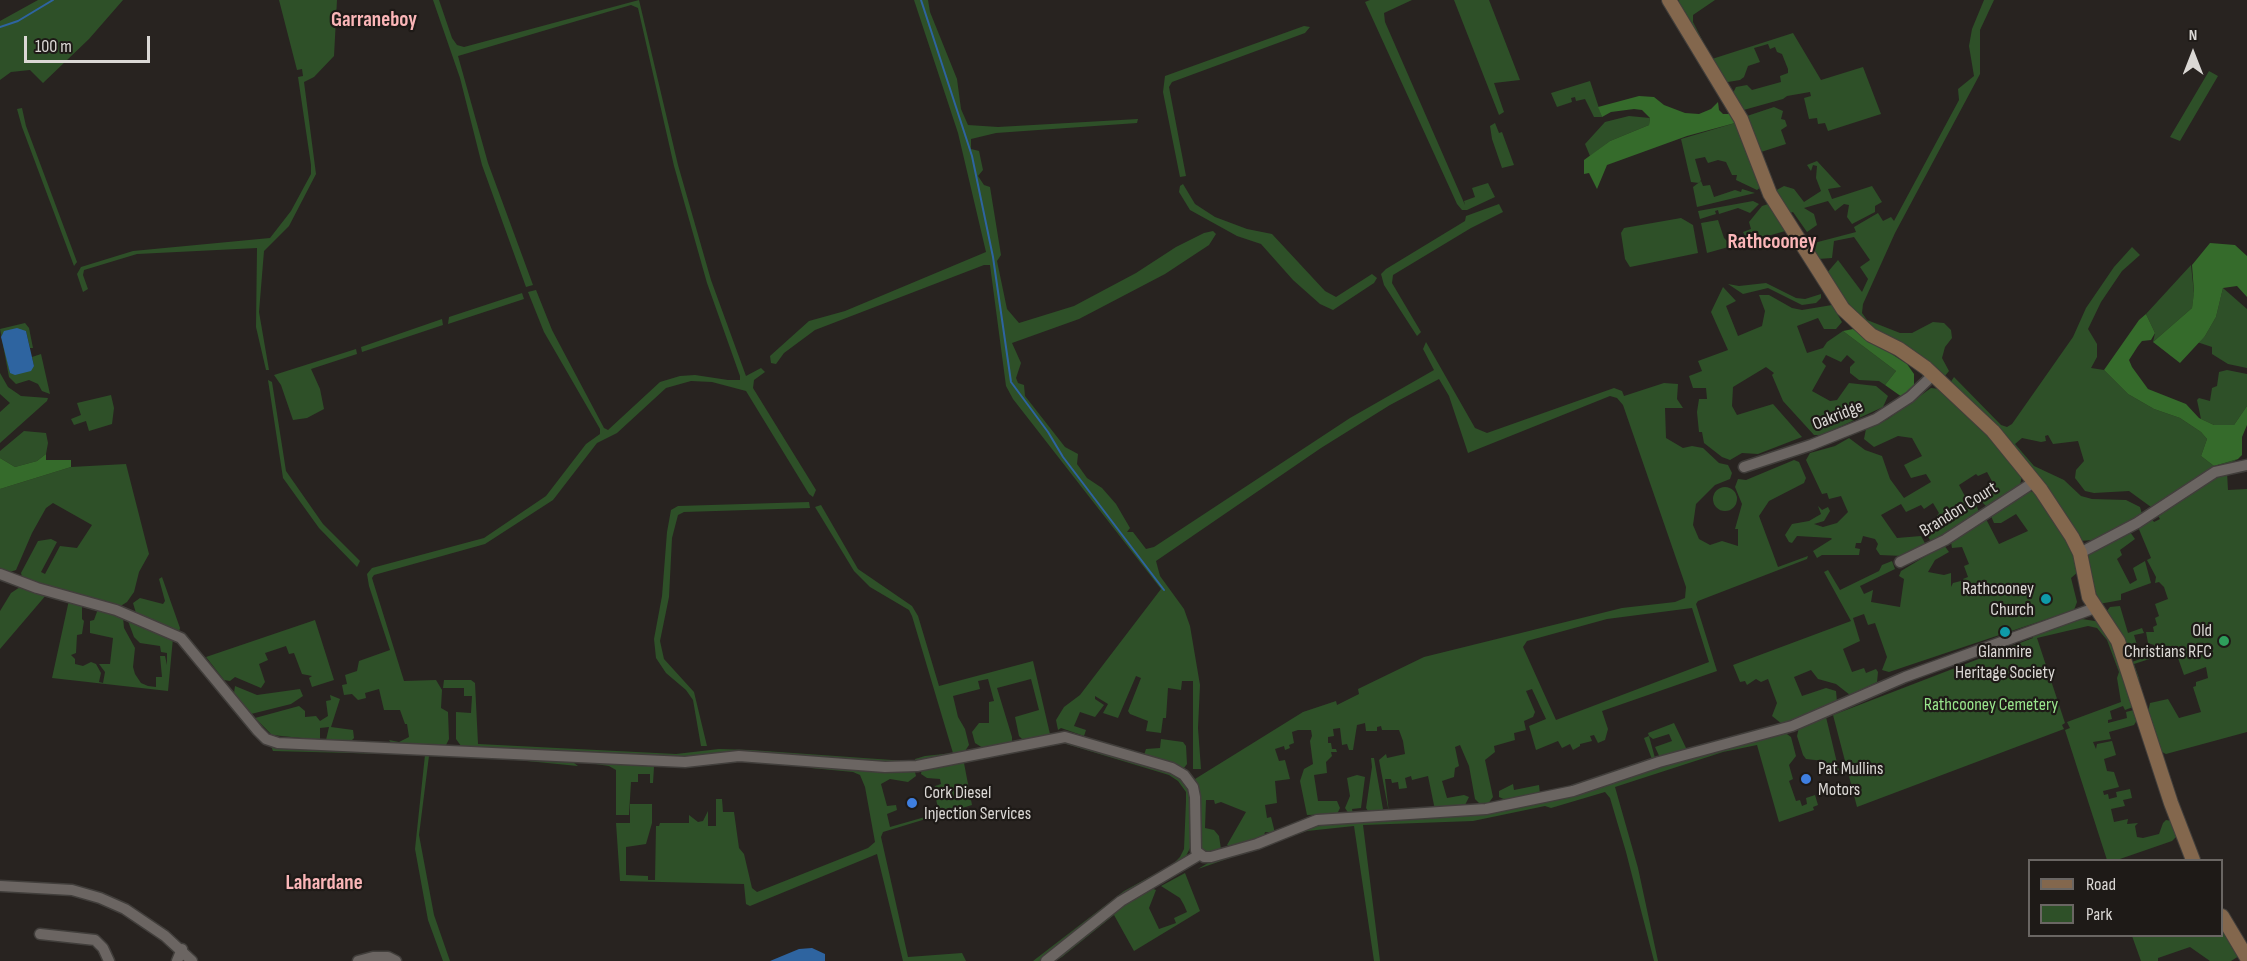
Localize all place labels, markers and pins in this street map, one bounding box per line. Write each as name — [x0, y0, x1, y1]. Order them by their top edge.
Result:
place label: Rathcooney Church — [1962, 578, 2034, 620]
marker: Rathcooney Church — [2039, 592, 2053, 606]
place label: Old Christians RFC — [2124, 620, 2212, 662]
marker: Glanmire Heritage Society — [1998, 625, 2012, 639]
marker: Old Christians RFC — [2217, 634, 2231, 648]
place label: Glanmire Heritage Society — [1955, 641, 2055, 684]
place label: Pat Mullins Motors — [1818, 758, 1883, 800]
marker: Pat Mullins Motors — [1799, 772, 1813, 786]
place label: Cork Diesel Injection Services — [924, 782, 1031, 824]
marker: Cork Diesel Injection Services — [905, 796, 919, 810]

